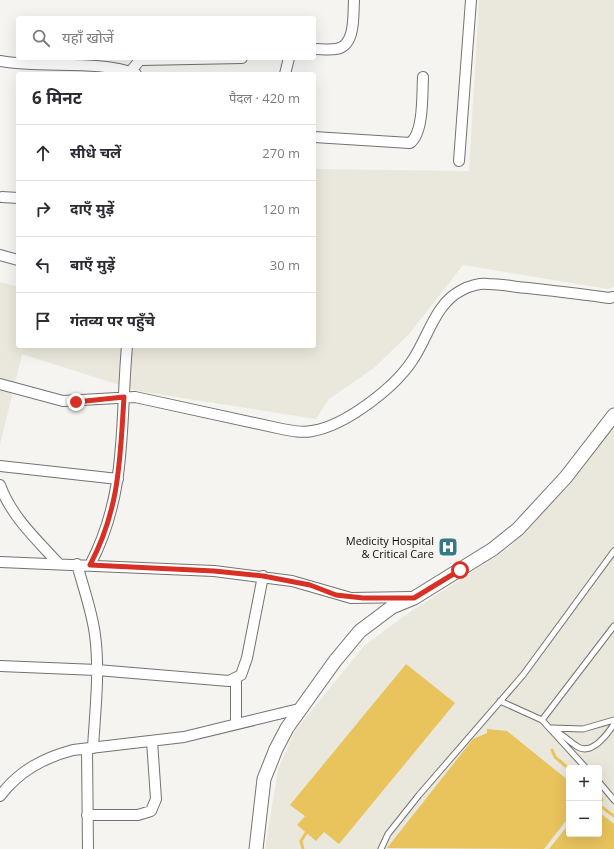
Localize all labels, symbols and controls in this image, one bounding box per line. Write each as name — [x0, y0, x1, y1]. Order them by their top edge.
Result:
search box — [16, 16, 316, 60]
icon: search — [30, 27, 52, 49]
text: यहाँ खोजें — [62, 27, 114, 47]
text: 6 मिनट — [32, 86, 82, 109]
text: पैदल · 420 m — [229, 89, 300, 107]
icon: ahead — [32, 142, 54, 164]
text: सीधे चलें — [70, 142, 121, 162]
text: 270 m — [262, 144, 300, 162]
icon: right — [32, 198, 54, 220]
text: दाएँ मुड़ें — [70, 198, 114, 218]
text: 120 m — [262, 200, 300, 218]
icon: left — [32, 254, 54, 276]
text: बाएँ मुड़ें — [70, 254, 115, 274]
text: 30 m — [270, 256, 300, 274]
icon: arrive — [32, 310, 54, 332]
text: गंतव्य पर पहुँचे — [70, 310, 155, 330]
route end — [67, 393, 85, 411]
place label: Medicity Hospital & Critical Care — [346, 533, 434, 561]
hospital icon: Medicity Hospital & Critical Care — [437, 536, 459, 558]
route start — [451, 561, 469, 579]
map controls — [566, 765, 602, 837]
button: + — [566, 765, 602, 801]
button: − — [566, 801, 602, 837]

